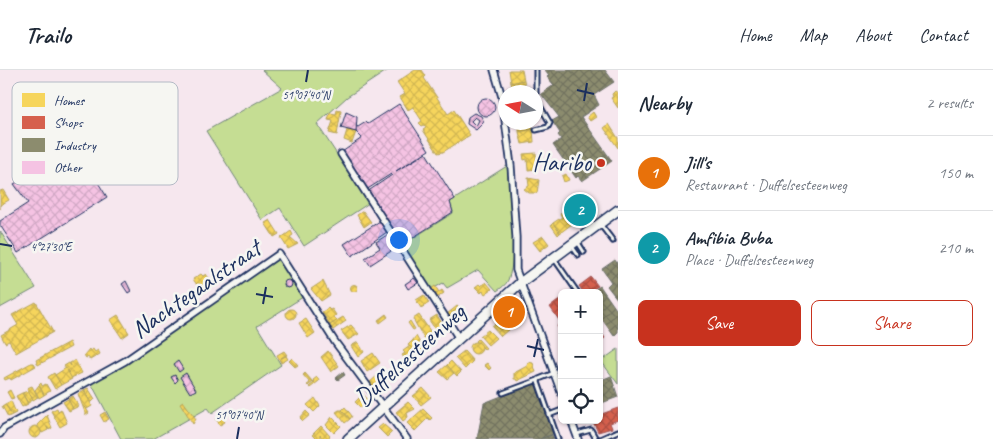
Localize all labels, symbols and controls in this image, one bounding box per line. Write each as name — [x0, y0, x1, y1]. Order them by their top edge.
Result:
text: Trailo — [25, 20, 71, 50]
text: Home — [739, 24, 772, 46]
text: Map — [800, 24, 827, 46]
text: About — [855, 24, 891, 46]
text: Contact — [919, 24, 968, 46]
legend — [12, 82, 178, 185]
north arrow — [498, 85, 543, 130]
text: 51°07'40"N — [282, 87, 331, 103]
text: Nearby — [638, 90, 691, 116]
text: Homes — [54, 92, 85, 109]
text: 2 results — [926, 93, 973, 113]
text: Shops — [54, 114, 84, 131]
text: Industry — [54, 137, 97, 154]
place label: Haribo — [533, 147, 592, 179]
text: Jill's — [685, 151, 711, 175]
marker: Haribo — [595, 157, 607, 169]
text: Other — [54, 159, 83, 176]
text: 1 — [650, 163, 658, 183]
text: 150 m — [939, 163, 973, 183]
text: Restaurant · Duffelsesteenweg — [685, 175, 847, 195]
pin: 2 — [564, 191, 596, 229]
text: Amfibia Bvba — [685, 226, 771, 250]
your location — [386, 227, 412, 253]
street label: Nachtegaalstraat — [125, 230, 270, 345]
text: 2 — [650, 238, 658, 258]
text: 210 m — [939, 238, 973, 258]
text: 4°27'30"E — [31, 239, 73, 255]
text: Place · Duffelsesteenweg — [685, 250, 813, 270]
map controls — [558, 289, 603, 424]
button: + — [558, 289, 603, 334]
pin: 1 — [493, 293, 525, 331]
street label: Duffelsesteenweg — [347, 296, 473, 414]
button: Save — [638, 300, 801, 346]
button: Share — [811, 300, 973, 346]
button: − — [558, 334, 603, 379]
button: locate — [558, 379, 603, 424]
text: 51°07'40"N — [215, 407, 264, 423]

